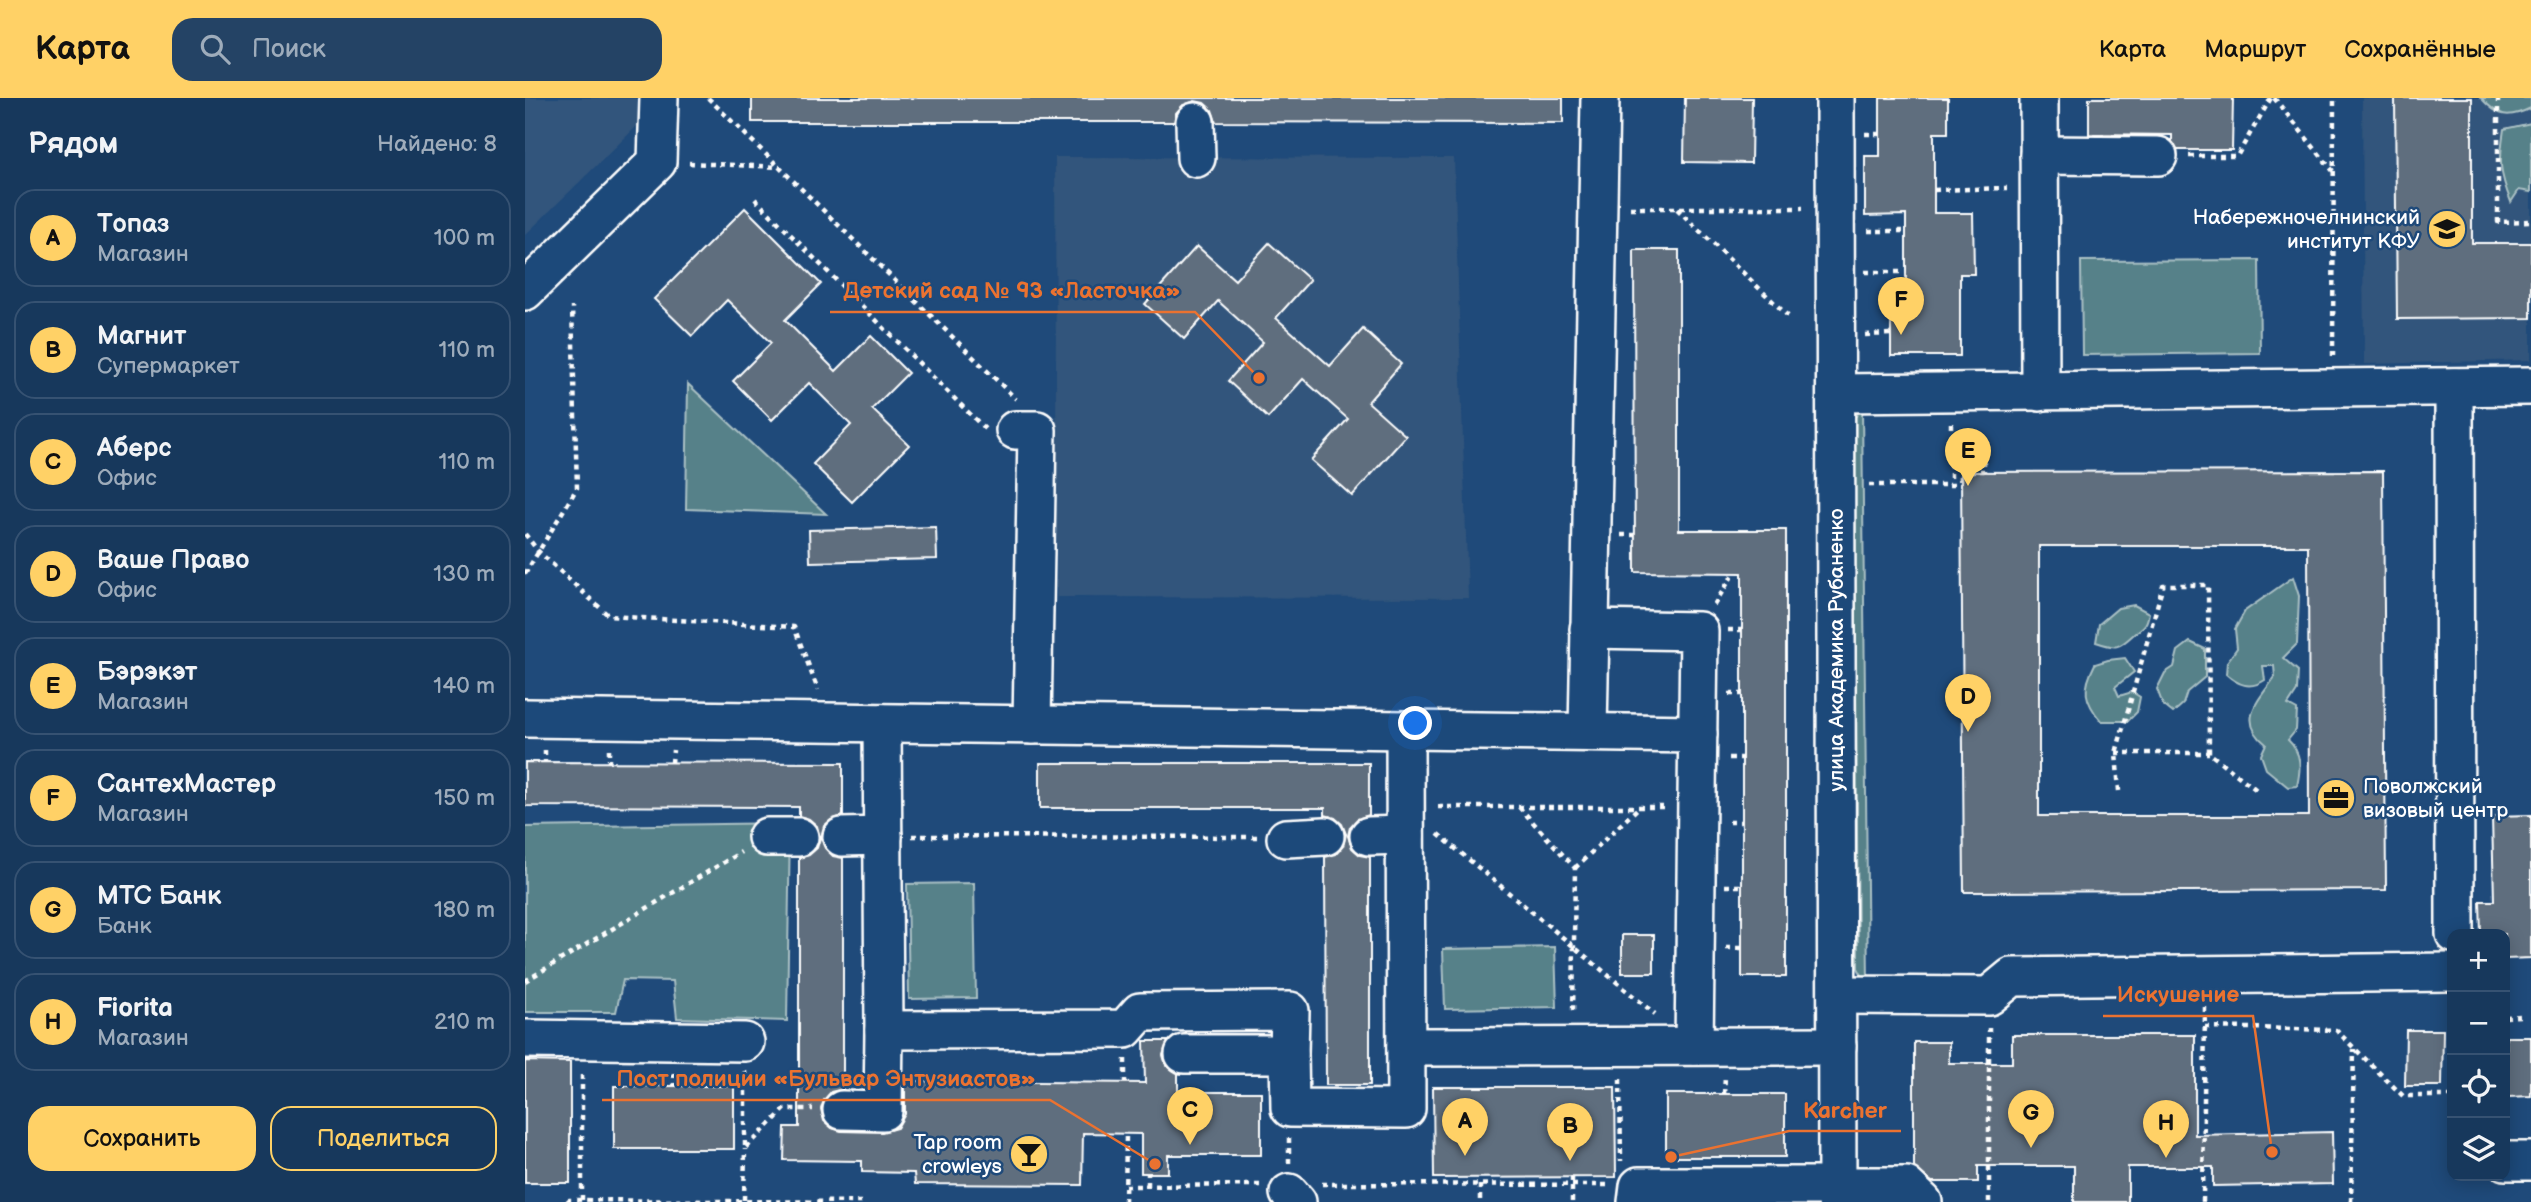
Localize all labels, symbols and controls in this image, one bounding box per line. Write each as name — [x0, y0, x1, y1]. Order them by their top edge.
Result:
search box — [172, 18, 662, 81]
text: Карта — [35, 29, 130, 69]
icon: search — [196, 30, 234, 68]
text: Поиск — [252, 34, 326, 65]
text: Карта — [2099, 35, 2166, 64]
text: Маршрут — [2204, 35, 2306, 64]
text: Сохранённые — [2344, 35, 2496, 64]
text: Рядом — [28, 126, 118, 162]
text: Найдено: 8 — [377, 130, 497, 158]
place label: Набережночелнинский институт КФУ — [2193, 205, 2420, 254]
school or university icon: Набережночелнинский институт КФУ — [2426, 208, 2468, 250]
text: Топаз — [97, 209, 169, 240]
text: A — [46, 224, 60, 252]
text: 100 m — [434, 224, 495, 252]
text: Магазин — [97, 240, 189, 268]
callout: Детский сад № 93 «Ласточка» — [830, 268, 1195, 312]
text: Детский сад № 93 «Ласточка» — [843, 277, 1181, 305]
pin: F — [1878, 277, 1924, 335]
text: Магнит — [97, 321, 186, 352]
text: B — [45, 336, 61, 364]
text: 110 m — [438, 336, 495, 364]
text: Супермаркет — [97, 352, 240, 380]
pin: E — [1945, 428, 1991, 486]
text: Аберс — [97, 433, 172, 464]
text: C — [45, 448, 61, 476]
text: 110 m — [438, 448, 495, 476]
text: Офис — [97, 464, 157, 492]
street label: улица Академика Рубаненко — [1824, 509, 1849, 791]
text: Ваше Право — [97, 545, 249, 576]
text: D — [45, 560, 61, 588]
text: 130 m — [433, 560, 495, 588]
text: Офис — [97, 576, 157, 604]
text: Бэрэкэт — [97, 657, 197, 688]
text: E — [46, 672, 60, 700]
text: 140 m — [433, 672, 495, 700]
pin: D — [1945, 674, 1991, 732]
text: Магазин — [97, 688, 189, 716]
your location — [1398, 706, 1432, 740]
text: СантехМастер — [97, 769, 276, 800]
place label: Поволжский визовый центр — [2363, 774, 2508, 823]
office icon: Поволжский визовый центр — [2315, 777, 2357, 819]
text: F — [46, 784, 60, 812]
text: 150 m — [434, 784, 495, 812]
text: Магазин — [97, 800, 189, 828]
text: МТС Банк — [97, 881, 221, 912]
text: G — [45, 896, 61, 924]
text: 180 m — [434, 896, 495, 924]
text: Банк — [97, 912, 152, 940]
map controls — [2447, 929, 2510, 1181]
button: + — [2447, 929, 2510, 992]
callout: Искушение — [2103, 972, 2253, 1016]
text: Искушение — [2117, 981, 2239, 1009]
button: − — [2447, 992, 2510, 1055]
text: Fiorita — [97, 993, 173, 1024]
text: H — [44, 1008, 62, 1036]
text: 210 m — [434, 1008, 495, 1036]
text: Магазин — [97, 1024, 189, 1052]
button: locate — [2447, 1055, 2510, 1118]
callout: Пост полиции «Бульвар Энтузиастов» — [602, 1056, 1050, 1100]
text: Пост полиции «Бульвар Энтузиастов» — [616, 1065, 1036, 1093]
pin: C — [1167, 1087, 1213, 1145]
callout: Karcher — [1789, 1087, 1901, 1131]
pin: G — [2008, 1090, 2054, 1148]
text: Karcher — [1803, 1097, 1888, 1125]
pin: A — [1442, 1098, 1488, 1156]
pin: H — [2143, 1100, 2189, 1158]
pin: B — [1547, 1103, 1593, 1161]
button: Сохранить — [28, 1106, 256, 1171]
button: Поделиться — [270, 1106, 497, 1171]
button: layers — [2447, 1118, 2510, 1181]
place label: Tap room сrowleys — [913, 1130, 1002, 1179]
bar icon: Tap room сrowleys — [1008, 1133, 1050, 1175]

